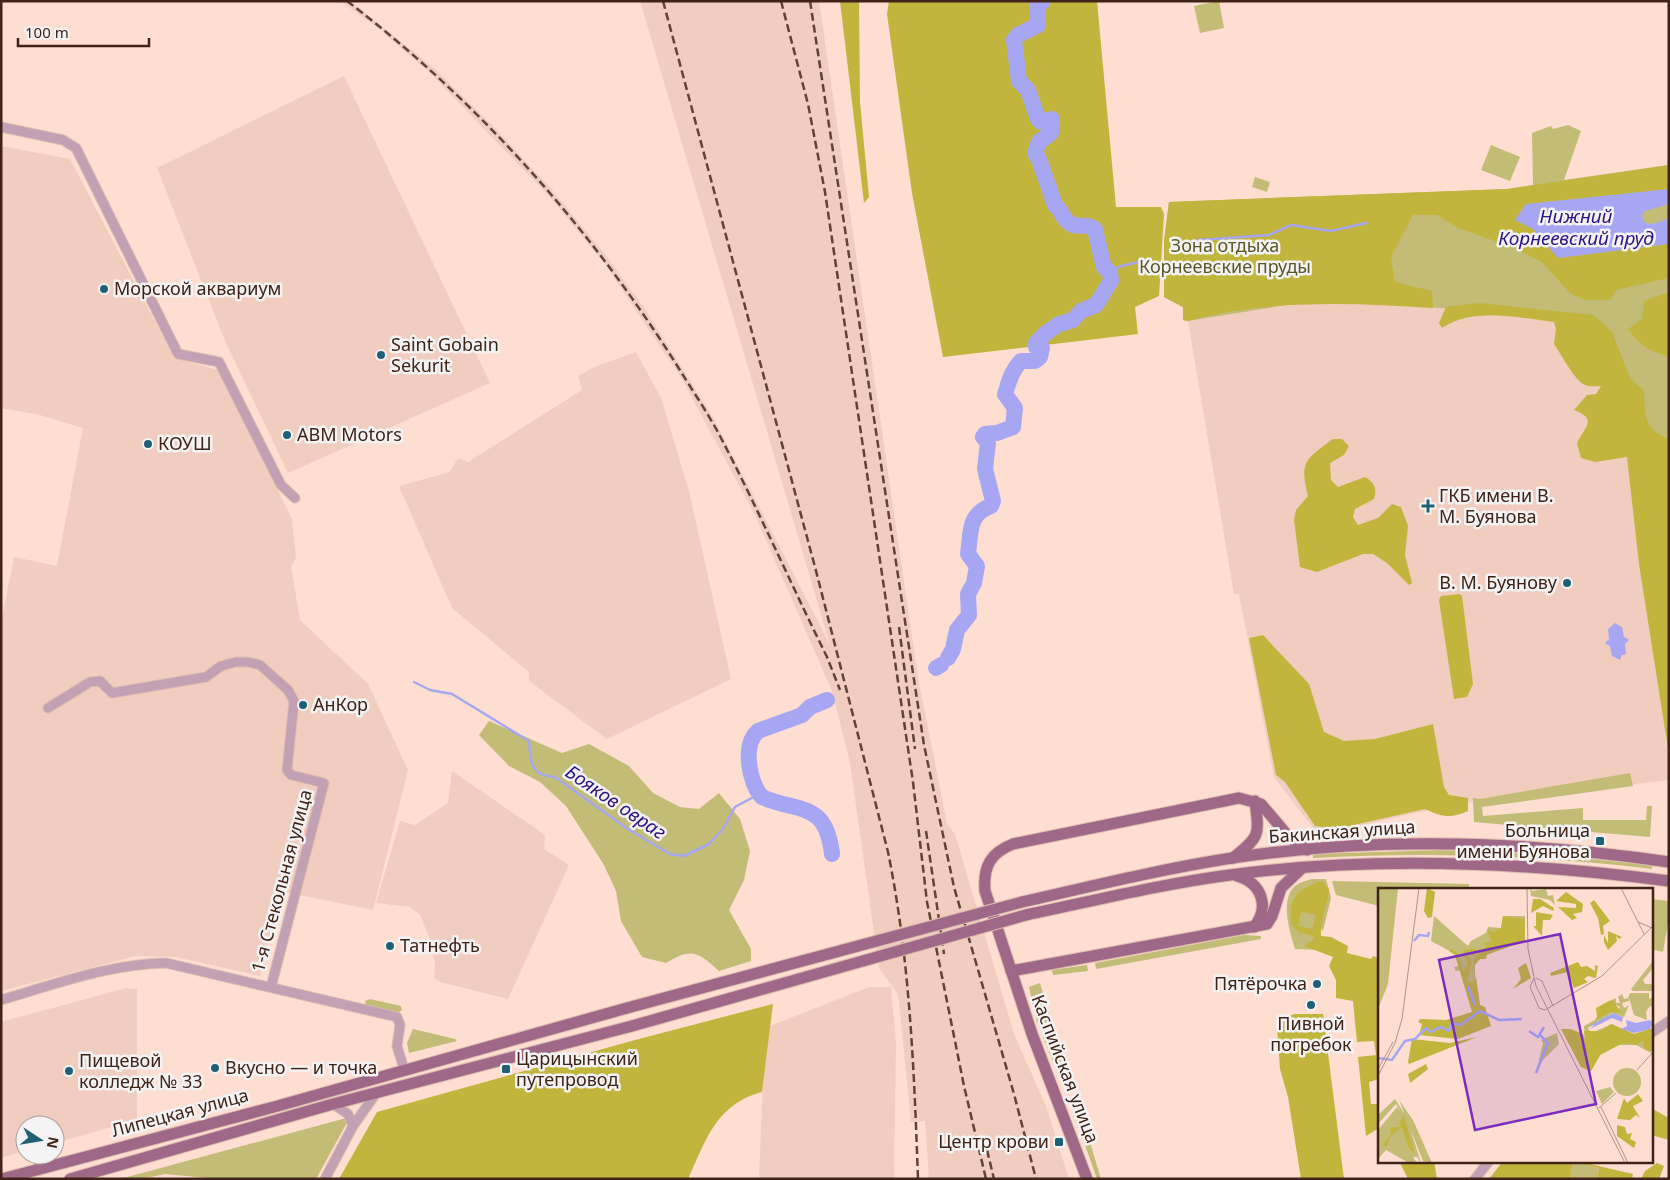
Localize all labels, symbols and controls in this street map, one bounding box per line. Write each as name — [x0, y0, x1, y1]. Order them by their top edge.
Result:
scale bar — [18, 15, 149, 47]
text: 100 m — [25, 22, 69, 42]
water label: Нижний Корнеевский пруд — [1498, 203, 1654, 251]
park label: Зона отдыха Корнеевские пруды — [1139, 233, 1311, 278]
place label: Морской аквариум — [114, 276, 281, 300]
marker: Морской аквариум — [98, 283, 110, 295]
place label: Saint Gobain Sekurit — [391, 332, 499, 377]
marker: Saint Gobain Sekurit — [375, 349, 387, 361]
place label: ABM Motors — [297, 422, 402, 446]
marker: ABM Motors — [281, 429, 293, 441]
place label: КОУШ — [158, 431, 212, 455]
marker: КОУШ — [142, 438, 154, 450]
place label: ГКБ имени В. М. Буянова — [1439, 483, 1554, 528]
marker: ГКБ имени В. М. Буянова — [1421, 499, 1435, 513]
place label: В. М. Буянову — [1439, 570, 1558, 594]
marker: В. М. Буянову — [1561, 577, 1573, 589]
place label: АнКор — [313, 692, 368, 716]
marker: АнКор — [297, 699, 309, 711]
water label: Бояков овраг — [561, 759, 672, 845]
street label: 1-я Стекольная улица — [245, 787, 317, 975]
street label: Бакинская улица — [1268, 814, 1416, 848]
place label: Больница имени Буянова — [1456, 818, 1590, 863]
marker: Больница имени Буянова — [1594, 835, 1606, 847]
inset map — [1378, 888, 1652, 1162]
place label: Татнефть — [400, 933, 480, 957]
marker: Татнефть — [384, 940, 396, 952]
place label: Пятёрочка — [1214, 971, 1307, 995]
marker: Пятёрочка — [1311, 978, 1323, 990]
street label: Каспийская улица — [1027, 991, 1105, 1146]
marker: Пивной погребок — [1305, 999, 1317, 1011]
place label: Пивной погребок — [1270, 1011, 1352, 1056]
place label: Царицынский путепровод — [516, 1046, 638, 1091]
place label: Пищевой колледж № 33 — [79, 1048, 203, 1093]
place label: Вкусно — и точка — [225, 1055, 377, 1079]
marker: Вкусно — и точка — [209, 1062, 221, 1074]
marker: Царицынский путепровод — [500, 1063, 512, 1075]
marker: Пищевой колледж № 33 — [63, 1065, 75, 1077]
street label: Липецкая улица — [109, 1082, 251, 1142]
north arrow — [15, 1115, 65, 1165]
place label: Центр крови — [938, 1129, 1049, 1153]
text: N — [43, 1135, 64, 1150]
marker: Центр крови — [1053, 1136, 1065, 1148]

